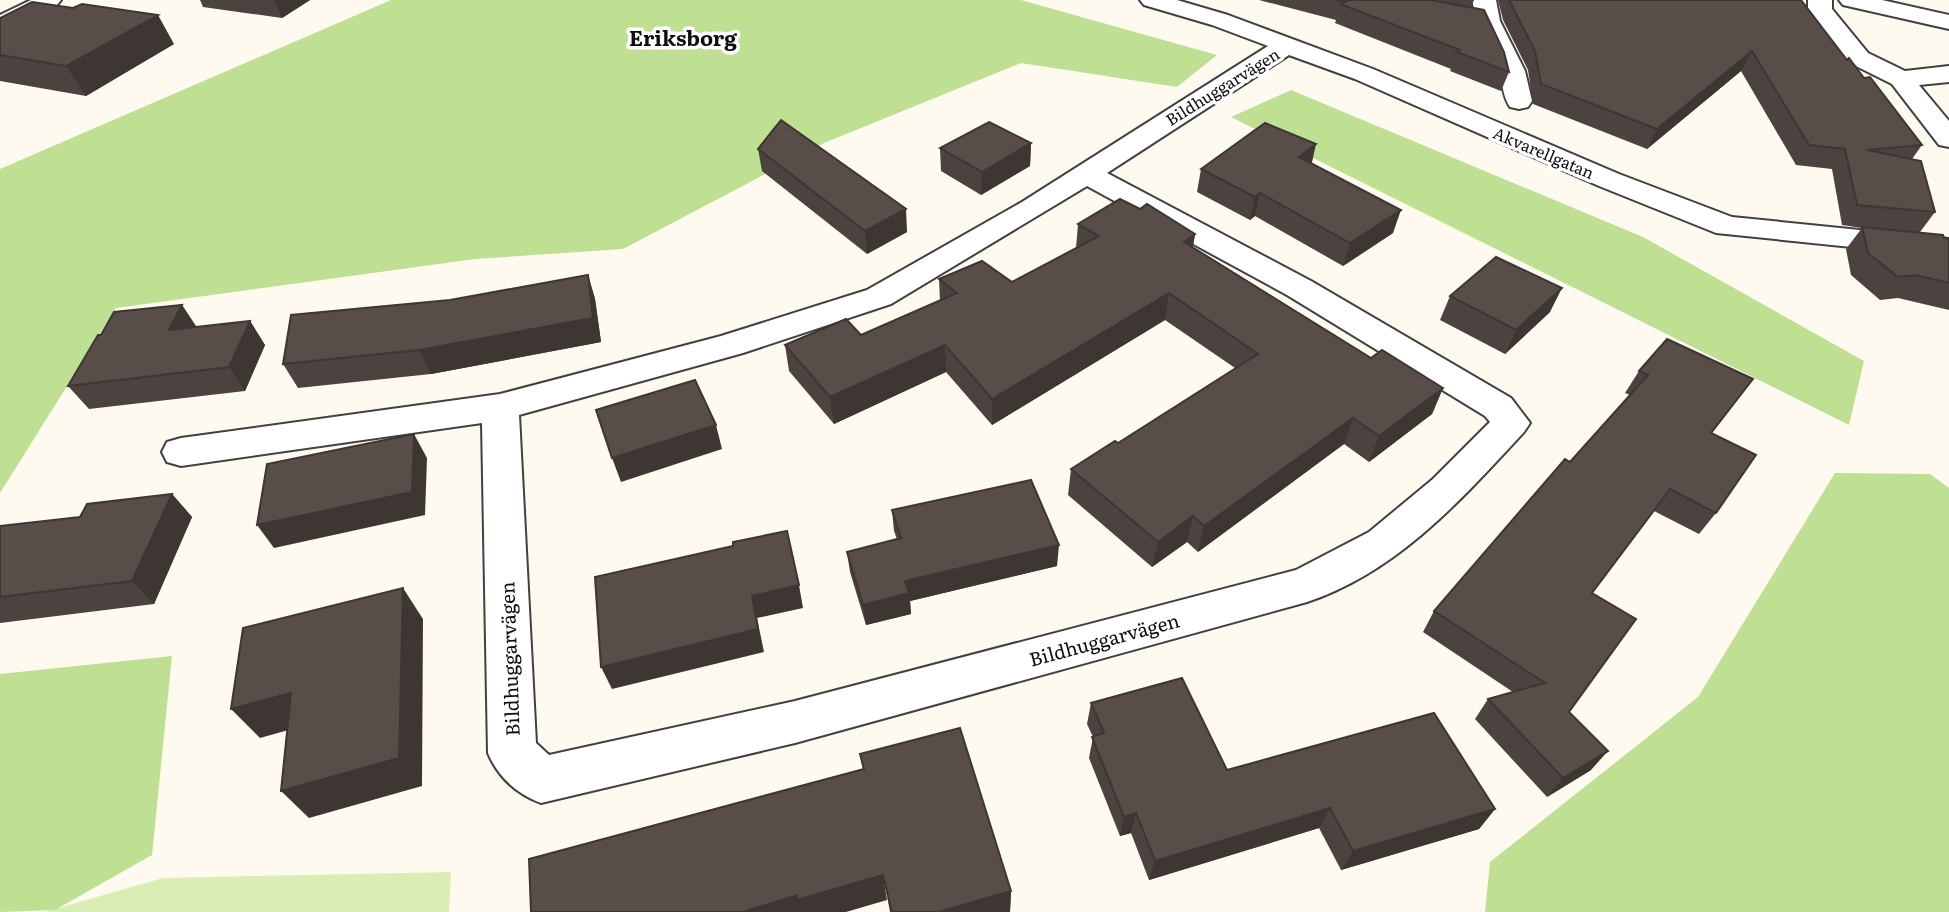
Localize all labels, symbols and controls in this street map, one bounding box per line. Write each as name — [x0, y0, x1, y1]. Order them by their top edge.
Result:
district label: Eriksborg — [629, 21, 737, 52]
street label: Bildhuggarvägen — [1160, 41, 1284, 131]
street label: Akvarellgatan — [1490, 120, 1599, 184]
street label: Bildhuggarvägen — [492, 581, 526, 737]
street label: Bildhuggarvägen — [1026, 605, 1182, 673]

